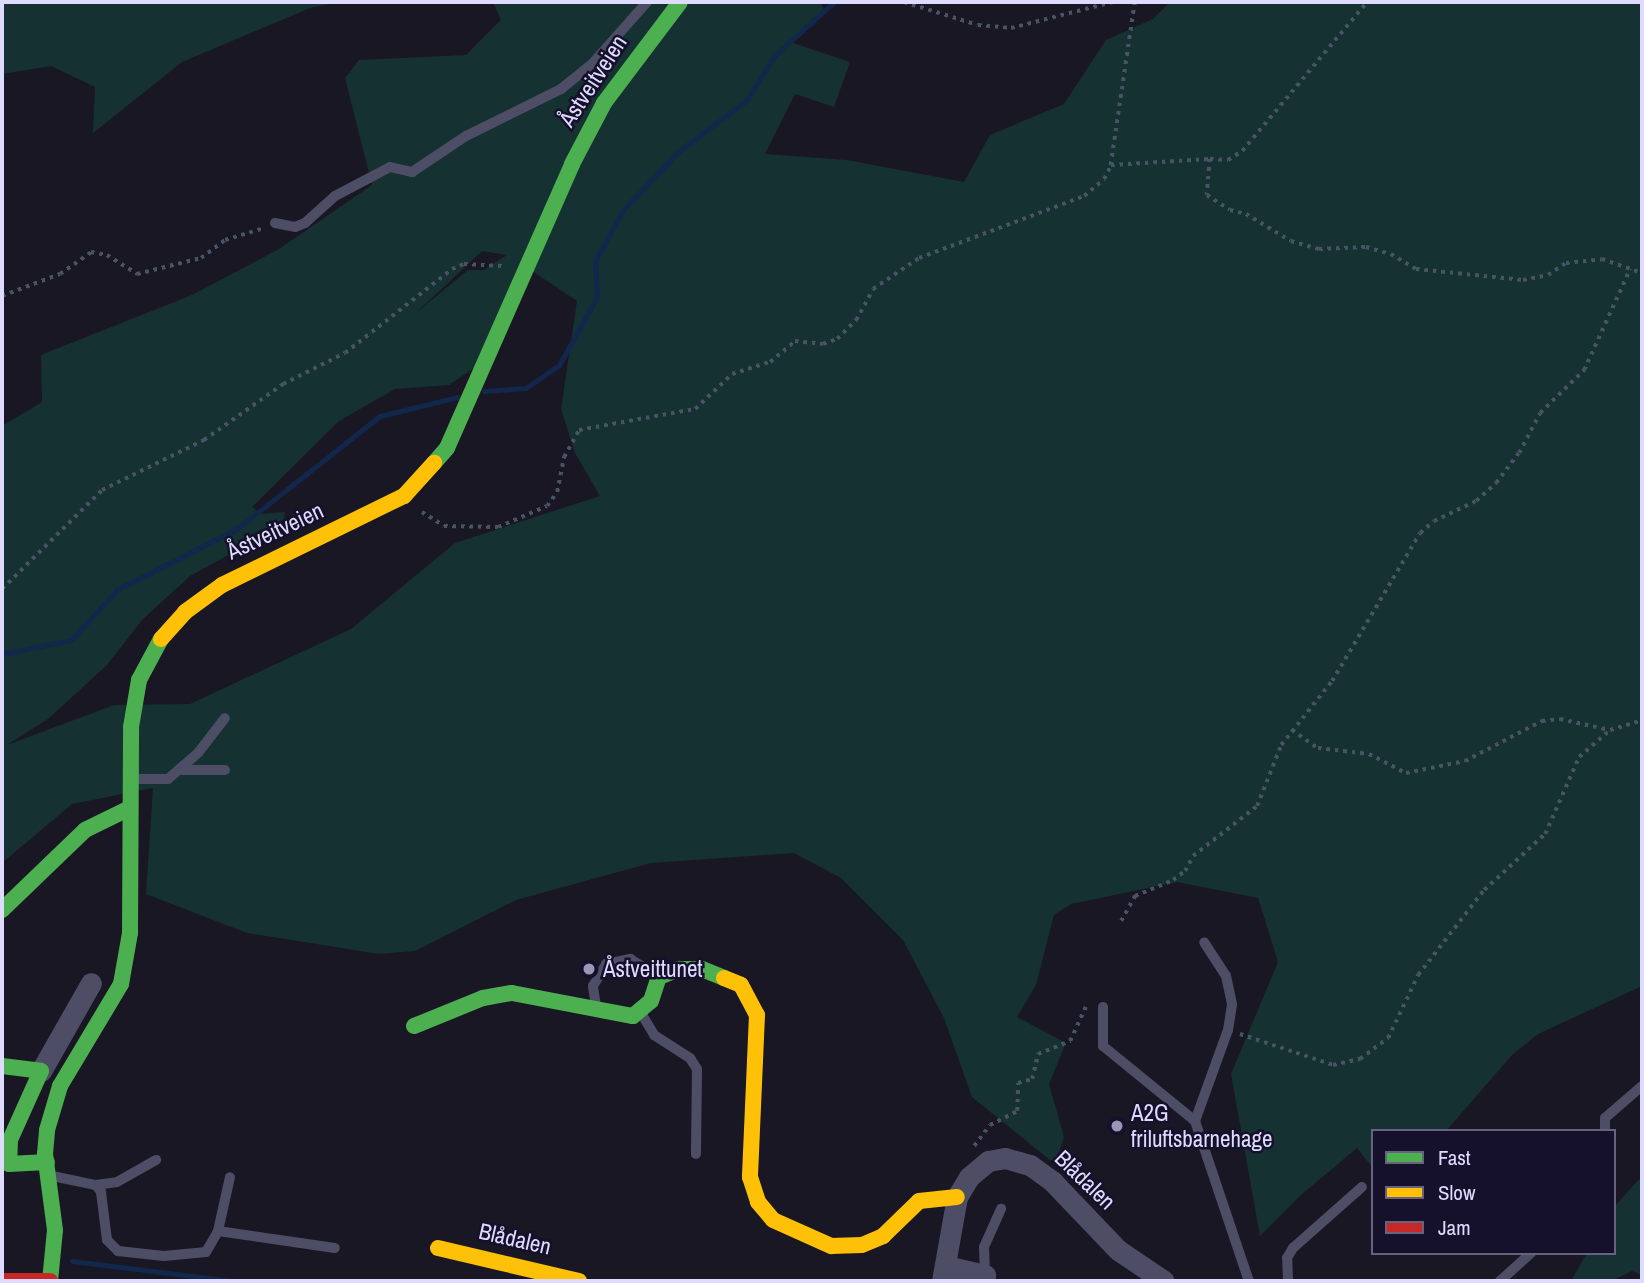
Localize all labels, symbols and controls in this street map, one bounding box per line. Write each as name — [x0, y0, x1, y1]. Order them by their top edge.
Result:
street label: Åstveitveien — [553, 30, 633, 132]
street label: Åstveitveien — [222, 497, 328, 565]
place label: Åstveittunet — [603, 955, 703, 983]
marker: Åstveittunet — [581, 961, 597, 977]
place label: A2G friluftsbarnehage — [1131, 1099, 1273, 1153]
marker: A2G friluftsbarnehage — [1109, 1118, 1125, 1134]
legend — [1371, 1129, 1616, 1255]
text: Fast — [1438, 1143, 1471, 1172]
street label: Blådalen — [1049, 1145, 1121, 1215]
text: Slow — [1438, 1178, 1475, 1207]
text: Jam — [1438, 1213, 1471, 1242]
street label: Blådalen — [476, 1217, 554, 1261]

